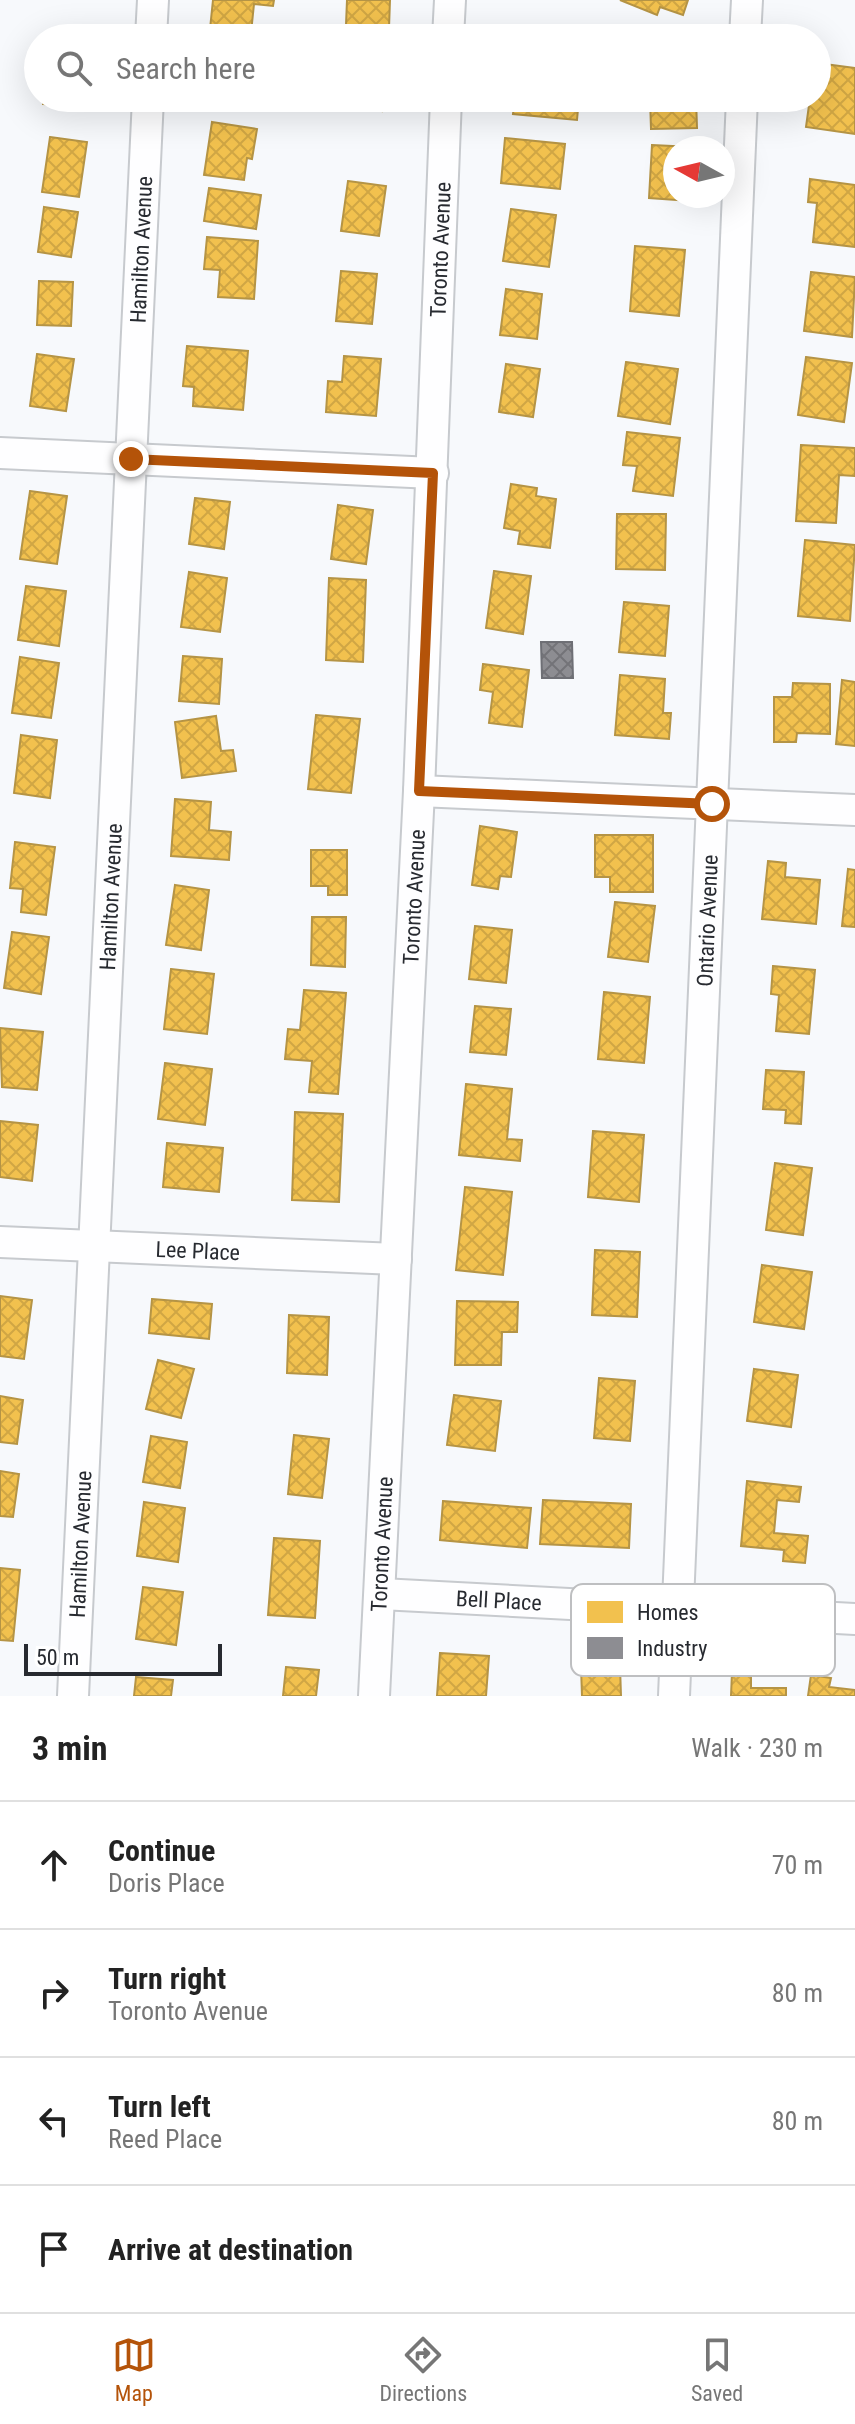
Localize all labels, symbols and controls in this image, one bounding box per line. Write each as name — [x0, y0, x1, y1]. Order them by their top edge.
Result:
search box — [24, 24, 831, 112]
icon: search — [52, 46, 96, 90]
text: Search here — [116, 51, 256, 86]
north arrow — [663, 136, 735, 208]
street label: Hamilton Avenue — [125, 175, 157, 324]
street label: Toronto Avenue — [425, 181, 455, 318]
route end — [113, 441, 149, 477]
route start — [694, 786, 730, 822]
street label: Hamilton Avenue — [95, 823, 126, 971]
street label: Toronto Avenue — [398, 829, 430, 965]
street label: Ontario Avenue — [692, 854, 722, 987]
street label: Lee Place — [155, 1236, 241, 1265]
street label: Hamilton Avenue — [64, 1470, 96, 1618]
street label: Toronto Avenue — [366, 1476, 397, 1612]
legend — [571, 1584, 835, 1676]
street label: Bell Place — [455, 1585, 542, 1615]
text: Homes — [637, 1600, 699, 1625]
text: Industry — [637, 1636, 707, 1661]
scale bar — [24, 1640, 222, 1676]
text: 50 m — [36, 1645, 79, 1670]
text: 3 min — [32, 1728, 108, 1768]
text: Walk · 230 m — [691, 1733, 823, 1763]
text: Continue — [108, 1833, 215, 1868]
icon: ahead — [32, 1843, 76, 1887]
text: 70 m — [772, 1850, 823, 1880]
text: Doris Place — [108, 1868, 225, 1898]
text: Turn right — [108, 1961, 226, 1996]
icon: right — [32, 1971, 76, 2015]
text: 80 m — [772, 1978, 823, 2008]
text: Toronto Avenue — [108, 1996, 268, 2026]
text: Turn left — [108, 2089, 211, 2124]
icon: left — [32, 2099, 76, 2143]
text: 80 m — [772, 2106, 823, 2136]
text: Reed Place — [108, 2124, 222, 2154]
icon: arrive — [32, 2227, 76, 2271]
text: Arrive at destination — [108, 2232, 353, 2267]
tab: Map — [112, 2333, 156, 2406]
tab: Directions — [379, 2333, 467, 2406]
tab: Saved — [691, 2333, 743, 2406]

